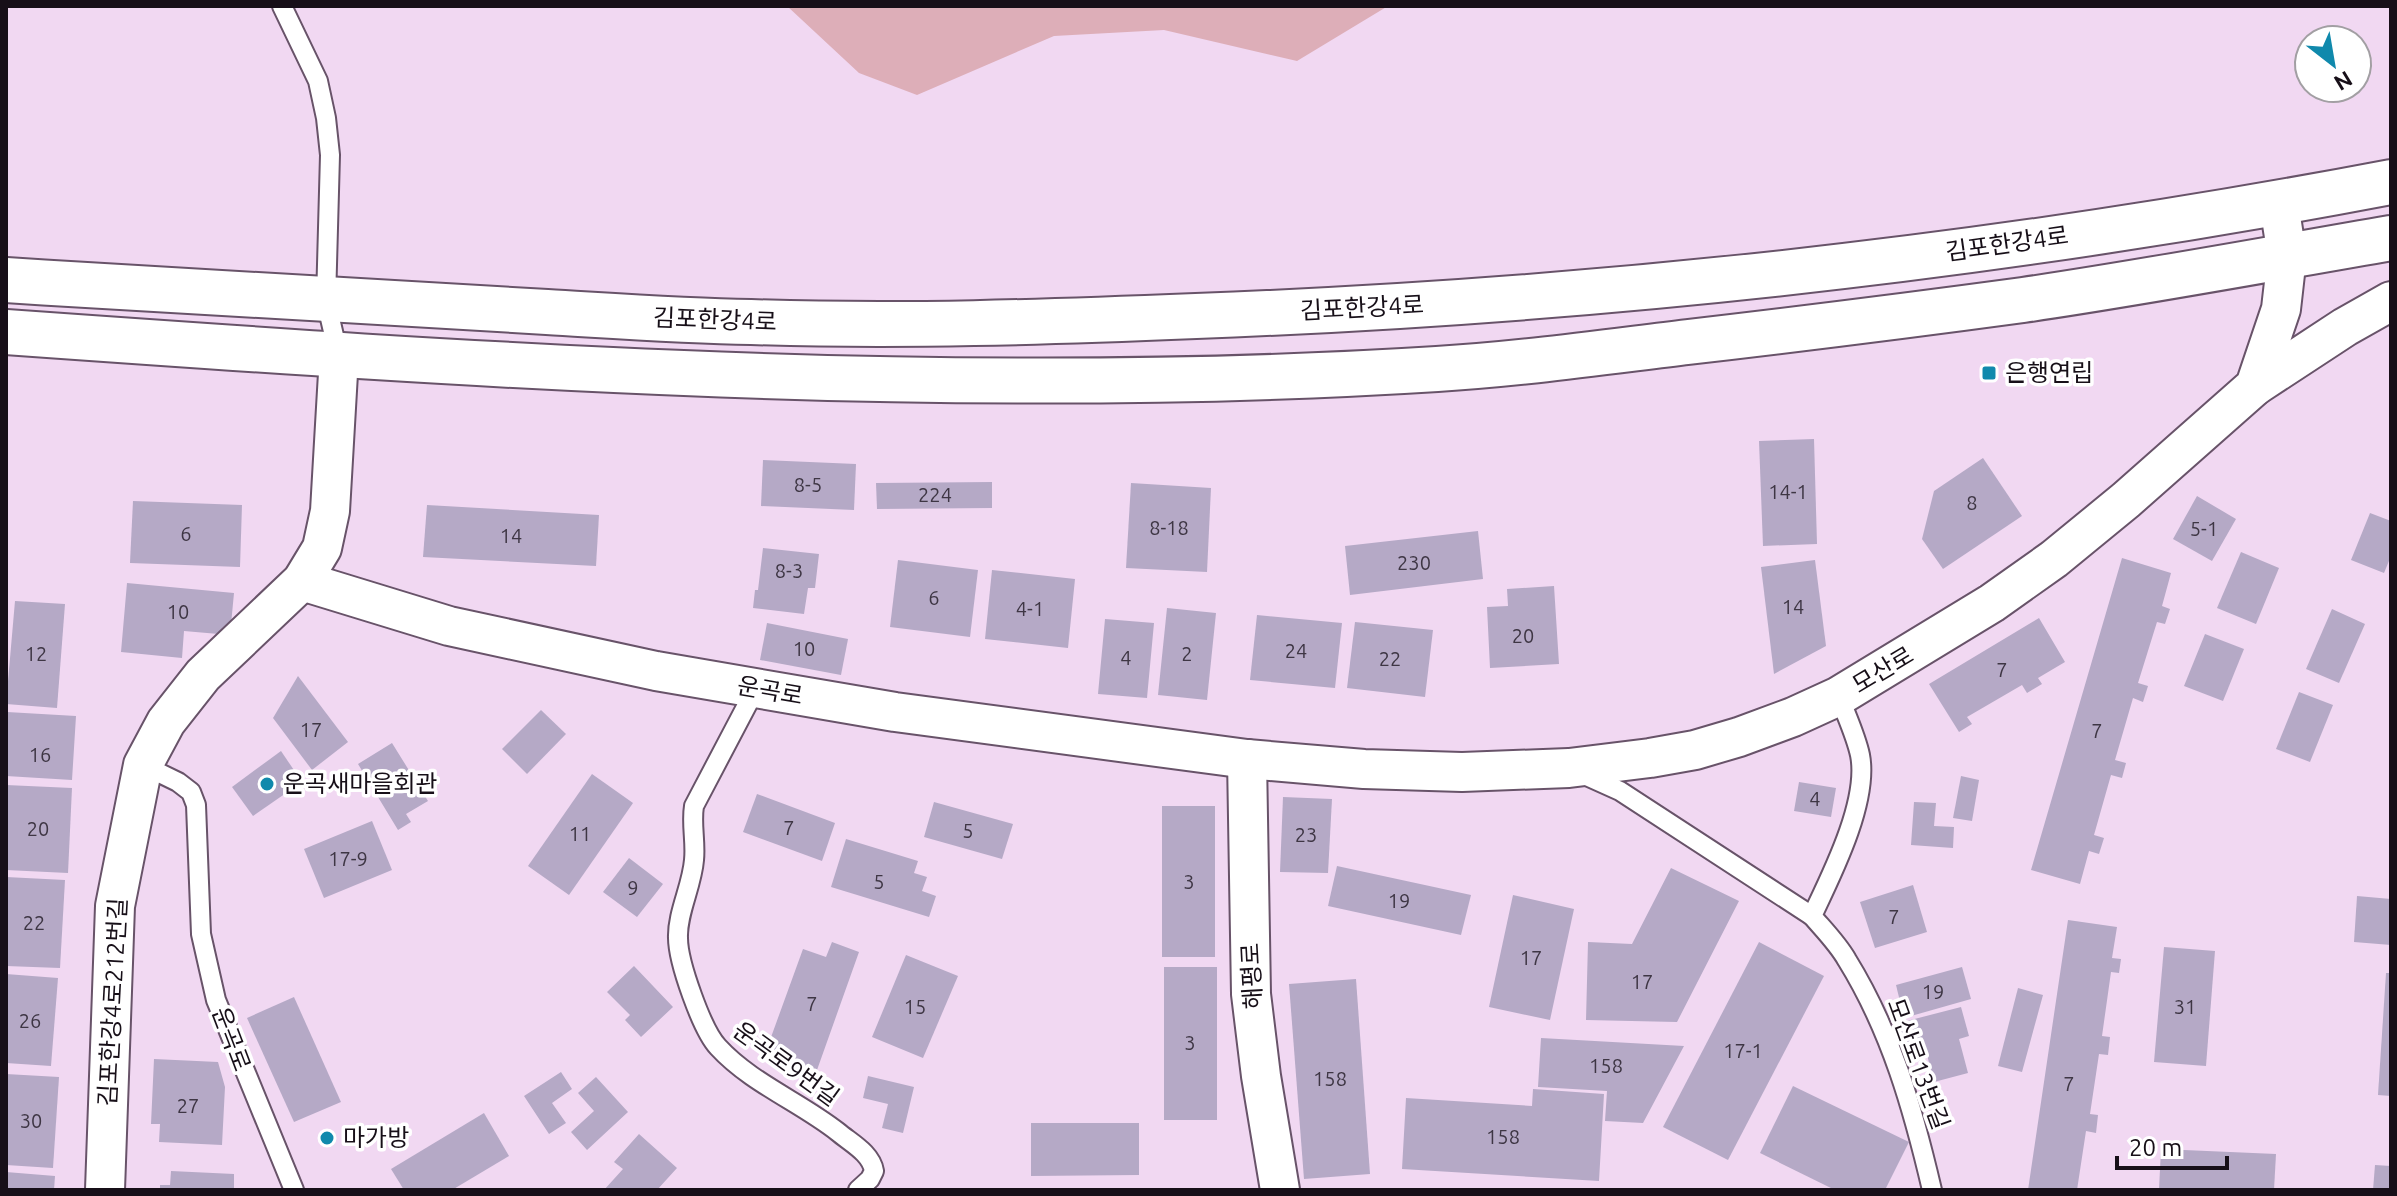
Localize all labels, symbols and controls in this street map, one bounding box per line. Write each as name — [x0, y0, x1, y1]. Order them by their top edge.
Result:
north arrow — [2293, 24, 2373, 104]
text: N — [2330, 67, 2357, 97]
street label: 김포한강4로 — [1944, 222, 2070, 265]
street label: 김포한강4로 — [1299, 291, 1425, 324]
street label: 김포한강4로 — [653, 304, 777, 335]
place label: 은행연립 — [2005, 359, 2093, 386]
marker: 은행연립 — [1980, 364, 1998, 382]
house number: 8-5 — [794, 473, 822, 496]
house number: 14-1 — [1768, 480, 1808, 503]
house number: 224 — [918, 483, 952, 506]
house number: 8 — [1966, 491, 1978, 514]
house number: 8-18 — [1149, 516, 1189, 539]
house number: 5-1 — [2190, 517, 2218, 540]
house number: 6 — [180, 522, 192, 545]
house number: 14 — [500, 524, 522, 547]
house number: 230 — [1397, 551, 1431, 574]
house number: 8-3 — [775, 559, 803, 582]
house number: 6 — [928, 586, 940, 609]
house number: 14 — [1782, 595, 1804, 618]
house number: 4-1 — [1016, 597, 1044, 620]
house number: 10 — [167, 600, 189, 623]
house number: 20 — [1512, 624, 1534, 647]
house number: 10 — [793, 637, 815, 660]
house number: 24 — [1285, 639, 1307, 662]
street label: 모산로 — [1847, 641, 1918, 698]
house number: 12 — [25, 642, 47, 665]
house number: 2 — [1181, 642, 1193, 665]
house number: 4 — [1120, 646, 1132, 669]
house number: 22 — [1379, 647, 1401, 670]
house number: 7 — [1996, 658, 2008, 681]
street label: 운곡로 — [735, 671, 805, 710]
house number: 17 — [300, 718, 322, 741]
house number: 7 — [2091, 719, 2103, 742]
house number: 16 — [29, 743, 51, 766]
place label: 운곡새마을회관 — [283, 770, 438, 797]
marker: 운곡새마을회관 — [258, 775, 276, 793]
house number: 4 — [1809, 787, 1821, 810]
house number: 7 — [783, 816, 795, 839]
house number: 20 — [27, 817, 49, 840]
house number: 5 — [962, 819, 974, 842]
house number: 11 — [569, 822, 591, 845]
house number: 23 — [1295, 823, 1317, 846]
house number: 17-9 — [328, 847, 368, 870]
house number: 5 — [873, 870, 885, 893]
house number: 3 — [1183, 870, 1195, 893]
house number: 9 — [627, 876, 639, 899]
house number: 19 — [1388, 889, 1410, 912]
street label: 김포한강4로212번길 — [94, 897, 131, 1107]
house number: 7 — [1888, 905, 1900, 928]
house number: 22 — [23, 911, 45, 934]
street label: 해평로 — [1236, 942, 1267, 1010]
house number: 17 — [1520, 946, 1542, 969]
house number: 17 — [1631, 970, 1653, 993]
house number: 19 — [1922, 980, 1944, 1003]
house number: 7 — [806, 992, 818, 1015]
house number: 15 — [904, 995, 926, 1018]
street label: 모산로13번길 — [1882, 995, 1955, 1133]
house number: 31 — [2174, 995, 2196, 1018]
street label: 운곡로 — [207, 1003, 256, 1075]
house number: 26 — [19, 1009, 41, 1032]
street label: 운곡로9번길 — [728, 1016, 844, 1111]
house number: 3 — [1184, 1031, 1196, 1054]
house number: 17-1 — [1723, 1039, 1763, 1062]
house number: 158 — [1589, 1054, 1623, 1077]
house number: 158 — [1313, 1067, 1347, 1090]
house number: 7 — [2063, 1072, 2075, 1095]
house number: 27 — [177, 1094, 199, 1117]
house number: 30 — [20, 1109, 42, 1132]
scale bar — [2117, 1120, 2227, 1170]
place label: 마가방 — [343, 1124, 409, 1151]
house number: 158 — [1486, 1125, 1520, 1148]
marker: 마가방 — [318, 1129, 336, 1147]
text: 20 m — [2129, 1134, 2182, 1161]

